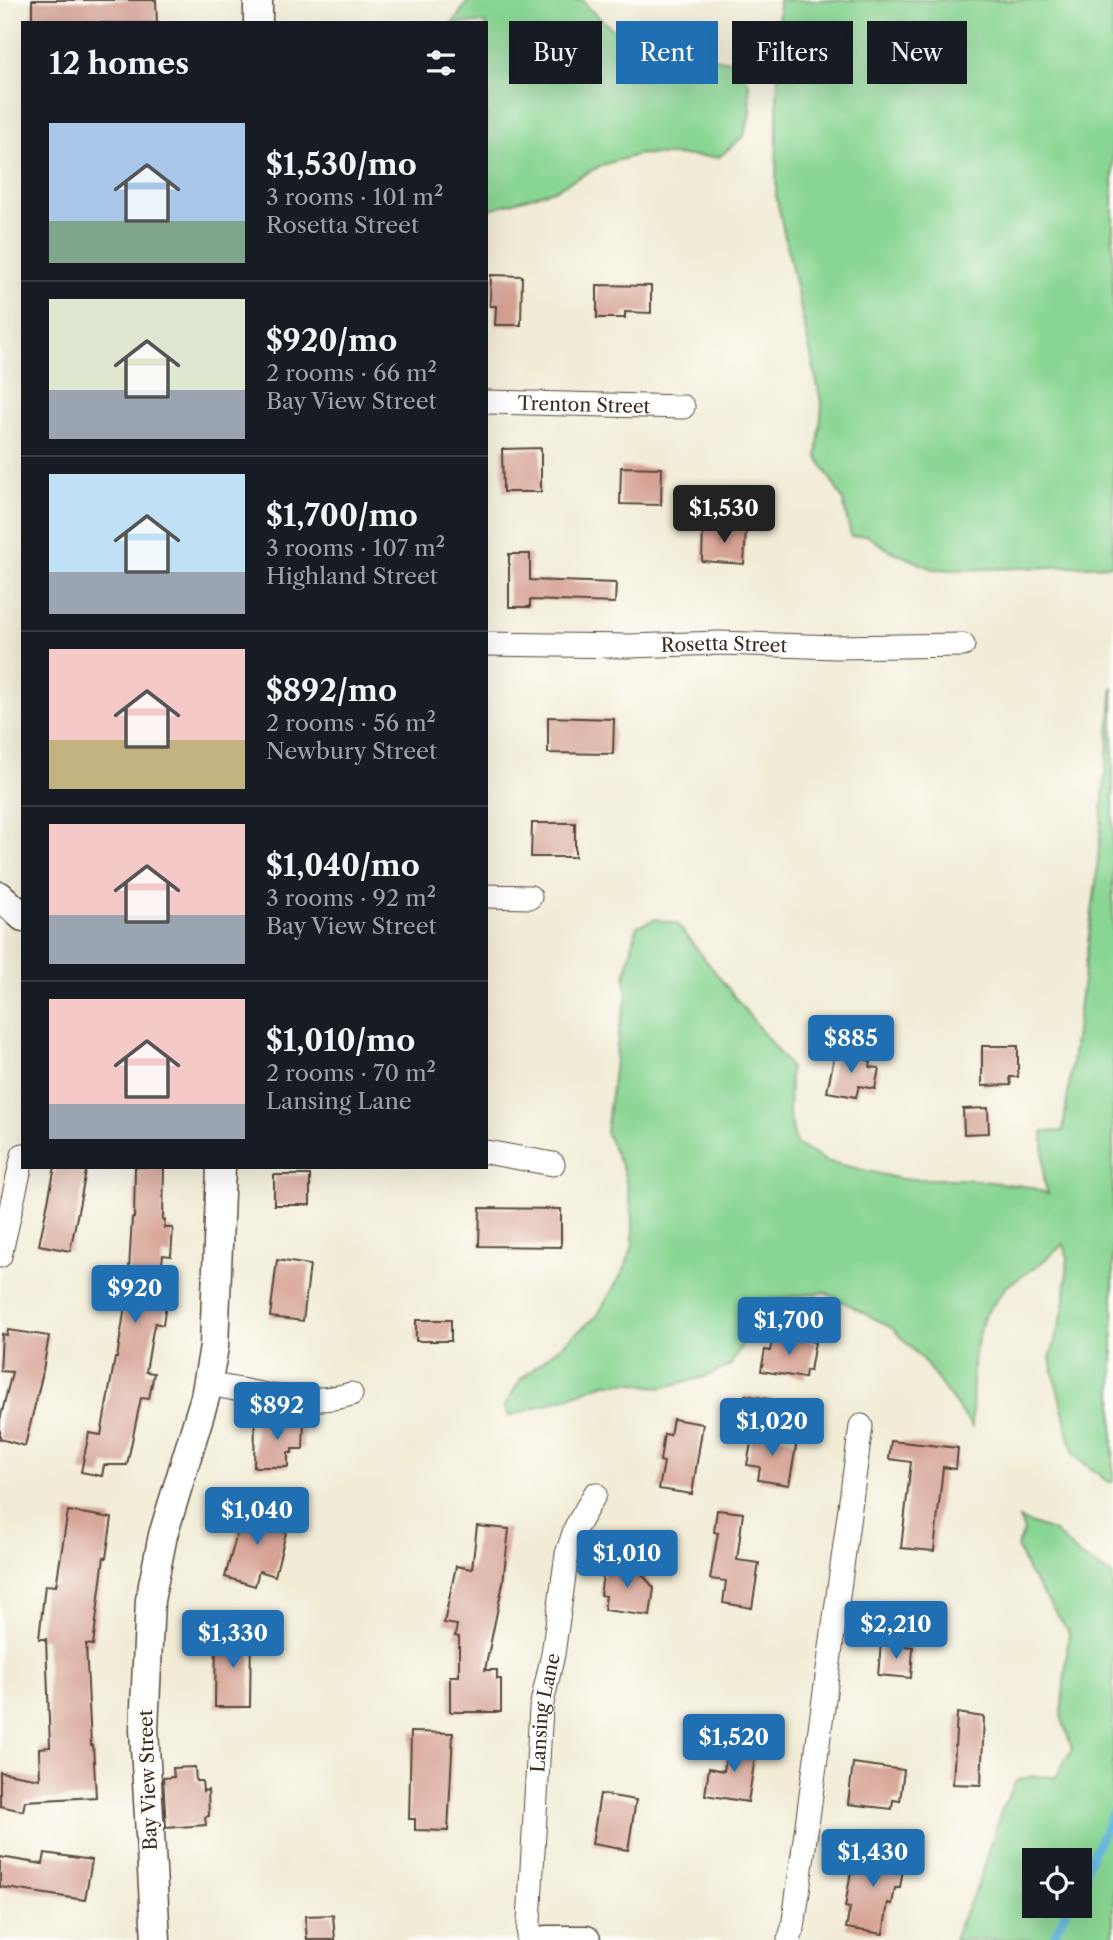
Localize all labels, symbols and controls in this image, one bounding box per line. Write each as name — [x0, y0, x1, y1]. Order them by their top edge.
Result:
chip: Buy — [509, 21, 602, 84]
chip: Rent — [616, 21, 718, 84]
chip: Filters — [732, 21, 853, 84]
chip: New — [867, 21, 967, 84]
icon: filters — [422, 44, 460, 82]
text: 12 homes — [49, 45, 189, 82]
text: $1,530/mo — [266, 146, 417, 183]
icon: home — [105, 151, 189, 235]
text: 3 rooms · 101 m² — [266, 183, 443, 211]
text: Rosetta Street — [266, 211, 419, 239]
text: $920/mo — [266, 322, 397, 359]
icon: home — [105, 327, 189, 411]
text: 2 rooms · 66 m² — [266, 359, 437, 387]
text: Bay View Street — [266, 387, 437, 415]
street label: Trenton Street — [517, 391, 651, 418]
pin: $1,530 — [667, 486, 781, 545]
text: $1,530 — [689, 494, 759, 522]
text: $1,700/mo — [266, 497, 418, 534]
icon: home — [105, 502, 189, 586]
text: 3 rooms · 107 m² — [266, 534, 445, 562]
text: Highland Street — [266, 562, 438, 590]
street label: Rosetta Street — [660, 631, 788, 657]
text: $892/mo — [266, 672, 397, 709]
icon: home — [105, 677, 189, 761]
text: 2 rooms · 56 m² — [266, 709, 436, 737]
text: Newbury Street — [266, 737, 437, 765]
text: $1,040/mo — [266, 847, 420, 884]
icon: home — [105, 852, 189, 936]
text: 3 rooms · 92 m² — [266, 884, 436, 912]
text: Bay View Street — [266, 912, 437, 940]
pin: $885 — [810, 1016, 892, 1075]
text: $1,010/mo — [266, 1022, 415, 1059]
text: $885 — [824, 1024, 878, 1052]
icon: home — [105, 1027, 189, 1111]
text: 2 rooms · 70 m² — [266, 1059, 436, 1087]
text: Lansing Lane — [266, 1087, 412, 1115]
pin: $920 — [94, 1266, 176, 1325]
text: $920 — [108, 1274, 162, 1302]
pin: $1,700 — [732, 1298, 846, 1357]
text: $1,700 — [754, 1306, 824, 1334]
pin: $892 — [236, 1382, 318, 1442]
text: $892 — [250, 1391, 304, 1419]
pin: $1,020 — [715, 1398, 829, 1458]
text: $1,020 — [736, 1407, 808, 1435]
pin: $1,040 — [200, 1488, 314, 1547]
text: $1,040 — [221, 1496, 293, 1524]
pin: $1,010 — [570, 1530, 684, 1590]
text: $1,010 — [593, 1539, 661, 1567]
pin: $2,210 — [839, 1602, 953, 1661]
pin: $1,330 — [176, 1610, 290, 1670]
text: $2,210 — [860, 1610, 932, 1638]
text: $1,330 — [198, 1619, 268, 1647]
street label: Lansing Lane — [526, 1651, 564, 1773]
street label: Bay View Street — [134, 1709, 162, 1851]
pin: $1,520 — [677, 1714, 791, 1774]
text: $1,520 — [699, 1723, 769, 1751]
pin: $1,430 — [816, 1829, 930, 1889]
text: $1,430 — [838, 1838, 908, 1866]
map controls — [1022, 1848, 1092, 1918]
button: locate — [1022, 1848, 1092, 1918]

